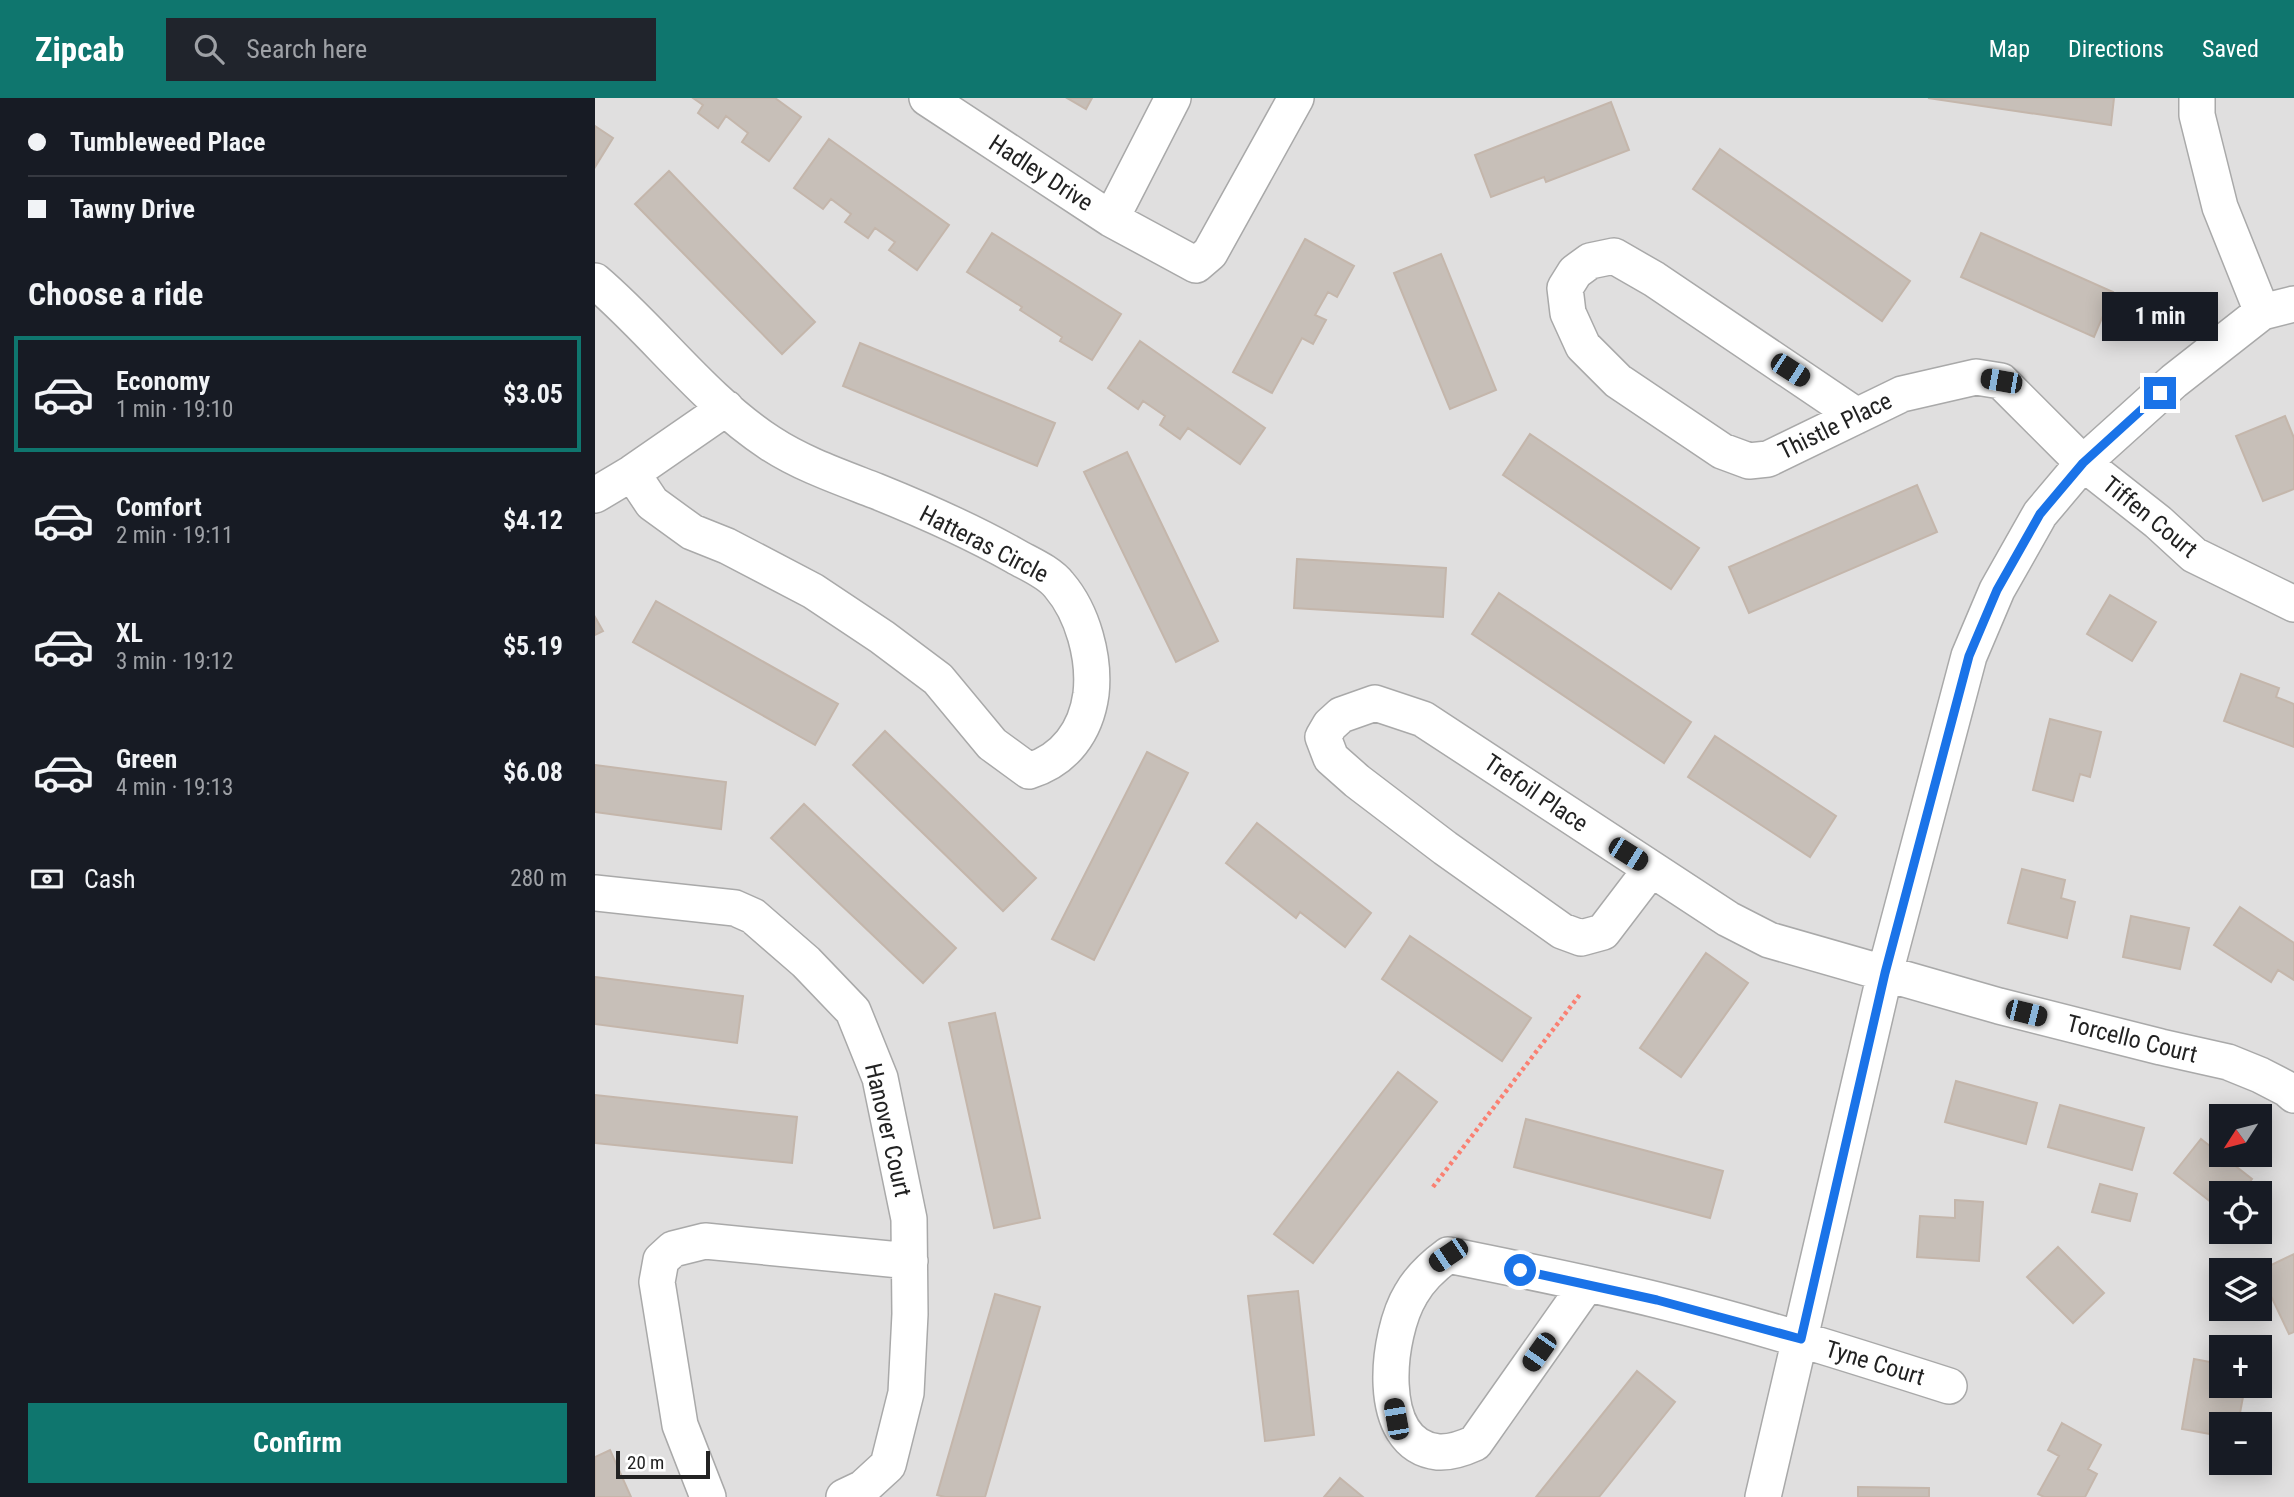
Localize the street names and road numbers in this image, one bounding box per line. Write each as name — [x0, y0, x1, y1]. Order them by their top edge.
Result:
street label: Hadley Drive — [984, 129, 1098, 217]
street label: Thistle Place — [1774, 387, 1896, 465]
street label: Tiffen Court — [2097, 470, 2203, 564]
street label: Hatteras Circle — [915, 500, 1053, 588]
street label: Trefoil Place — [1479, 748, 1593, 838]
street label: Torcello Court — [2064, 1009, 2200, 1069]
street label: Hanover Court — [859, 1060, 917, 1200]
street label: Tyne Court — [1822, 1335, 1928, 1391]

